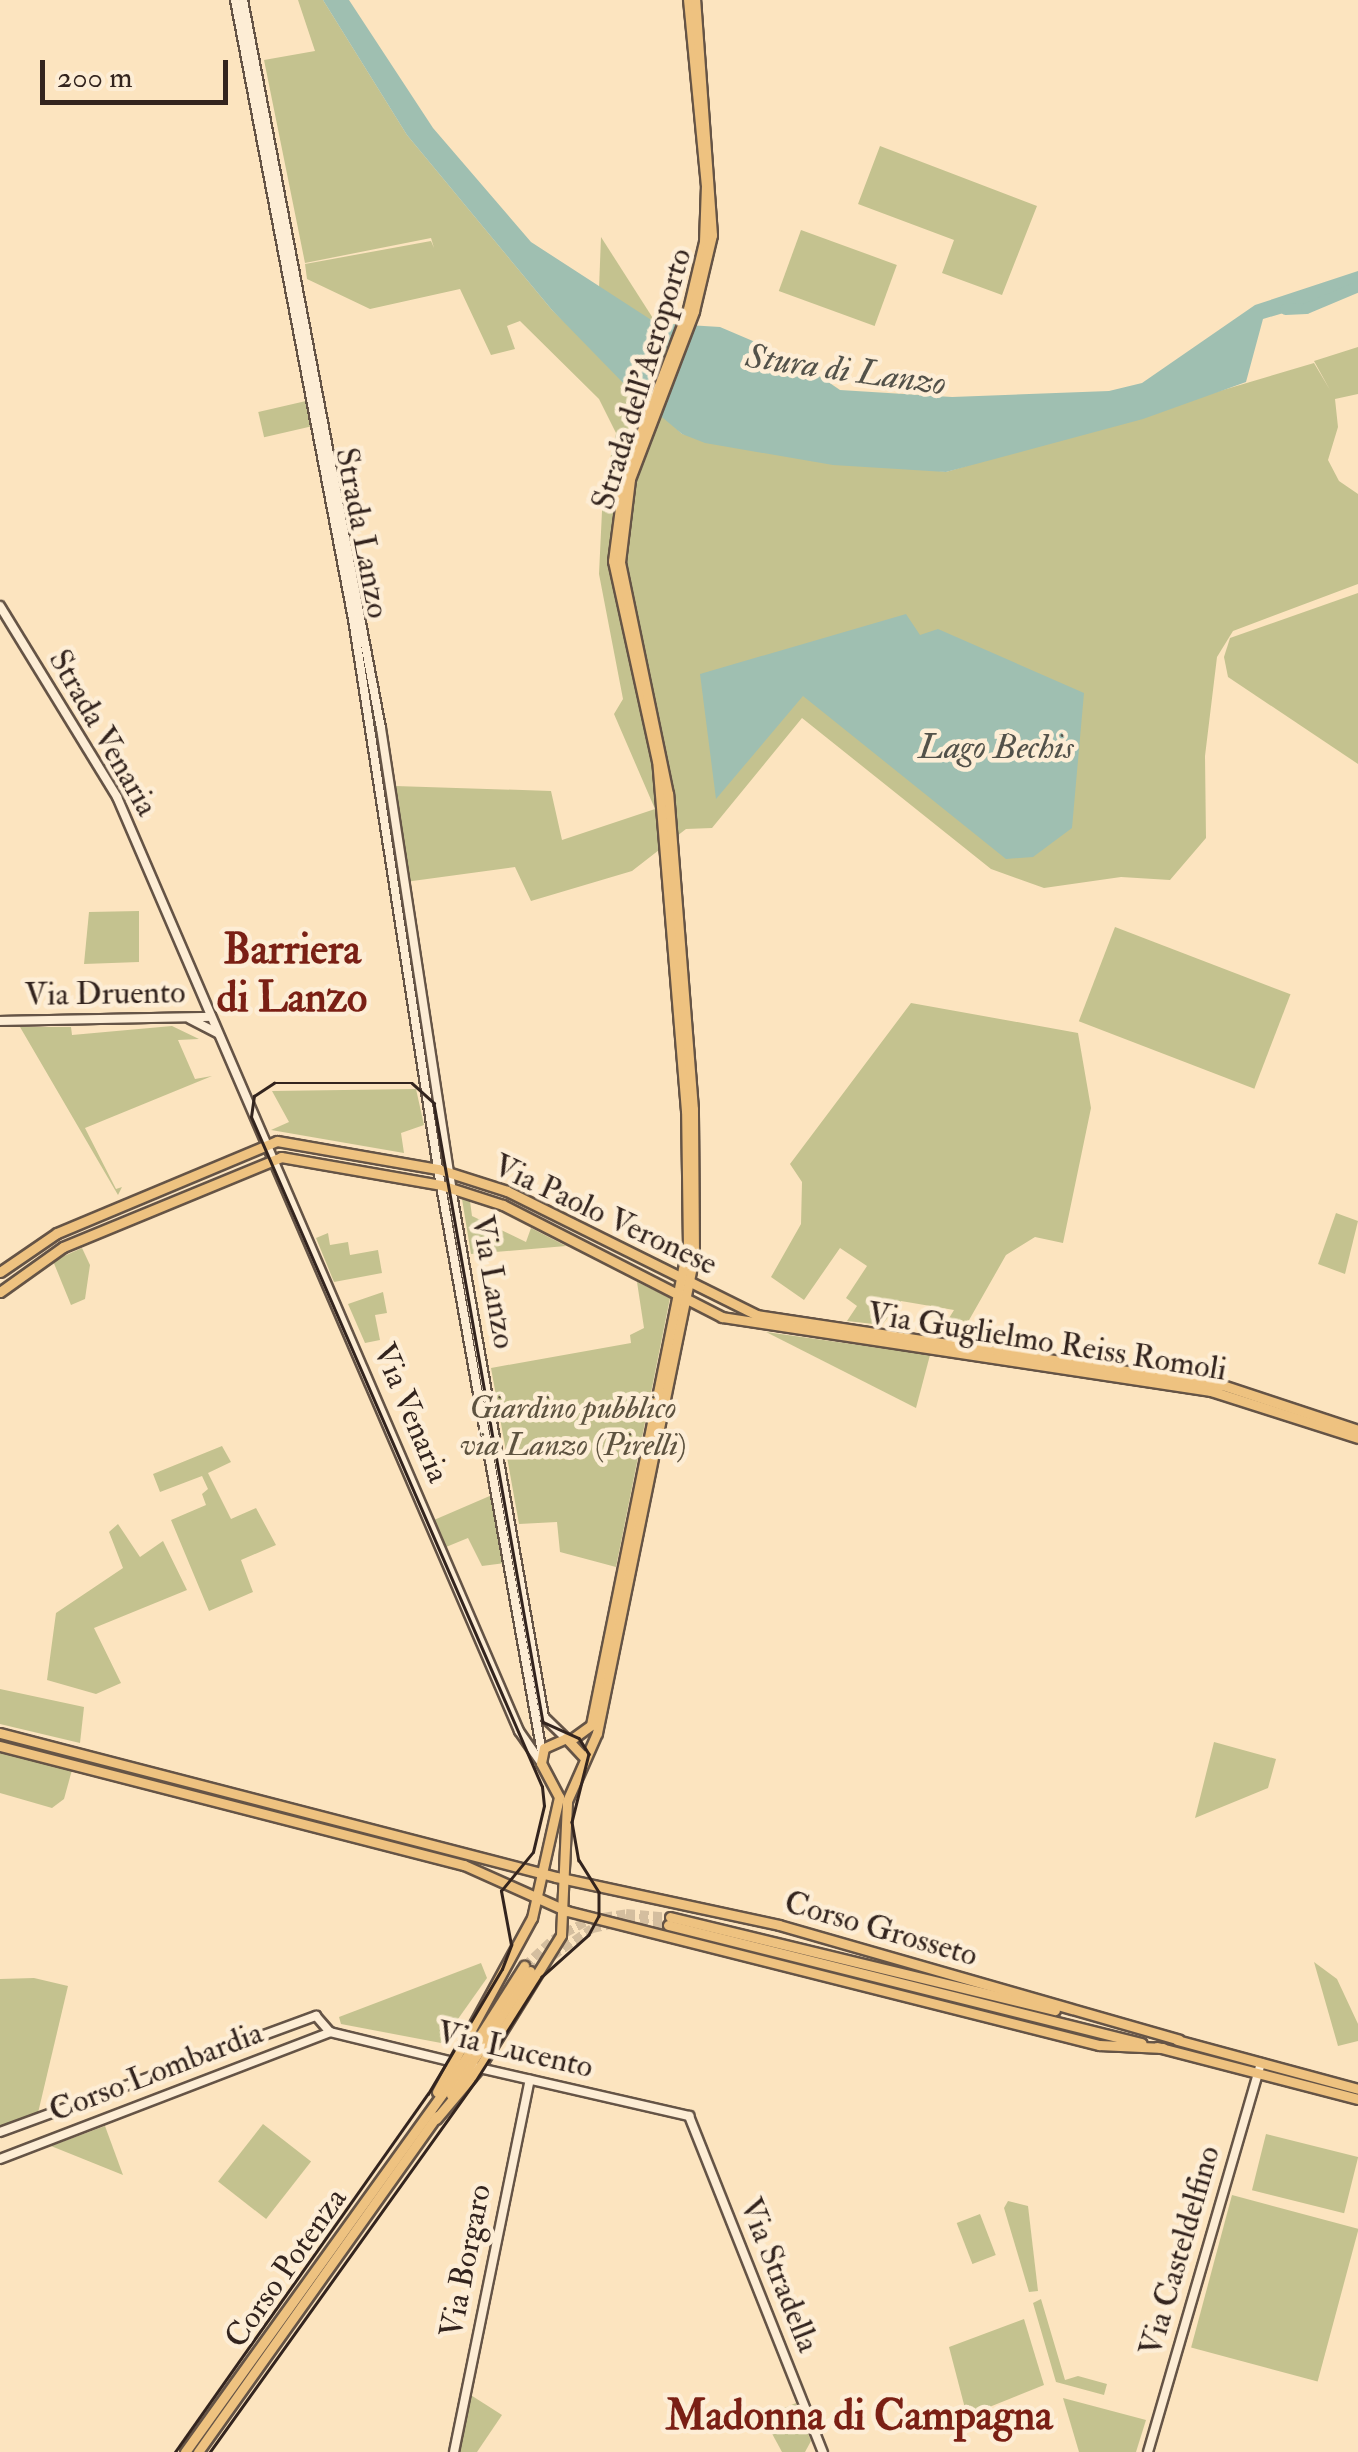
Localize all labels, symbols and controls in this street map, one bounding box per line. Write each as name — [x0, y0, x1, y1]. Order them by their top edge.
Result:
scale bar — [45, 40, 232, 102]
text: 200 m — [57, 59, 133, 96]
street label: Strada dell'Aeroporto — [584, 244, 700, 514]
water label: Stura di Lanzo — [743, 335, 949, 405]
street label: Strada Lanzo — [327, 445, 397, 621]
street label: Strada Venaria — [40, 643, 166, 823]
water label: Lago Bechis — [918, 726, 1074, 768]
district label: Barriera di Lanzo — [217, 925, 367, 1024]
street label: Via Druento — [24, 973, 186, 1015]
street label: Via Paolo Veronese — [487, 1146, 723, 1284]
street label: Via Lanzo — [462, 1212, 524, 1352]
street label: Via Guglielmo Reiss Romoli — [865, 1295, 1229, 1389]
street label: Via Venaria — [365, 1338, 457, 1488]
park label: Giardino pubblico via Lanzo (Pirelli) — [460, 1390, 686, 1465]
street label: Corso Grosseto — [780, 1883, 982, 1975]
street label: Via Lucento — [433, 2013, 597, 2087]
street label: Corso Lombardia — [44, 2014, 268, 2130]
street label: Via Casteldelfino — [1132, 2141, 1228, 2361]
street label: Corso Potenza — [217, 2181, 355, 2355]
street label: Via Borgaro — [432, 2181, 500, 2341]
street label: Via Stradella — [731, 2192, 827, 2358]
district label: Madonna di Campagna — [665, 2391, 1053, 2441]

